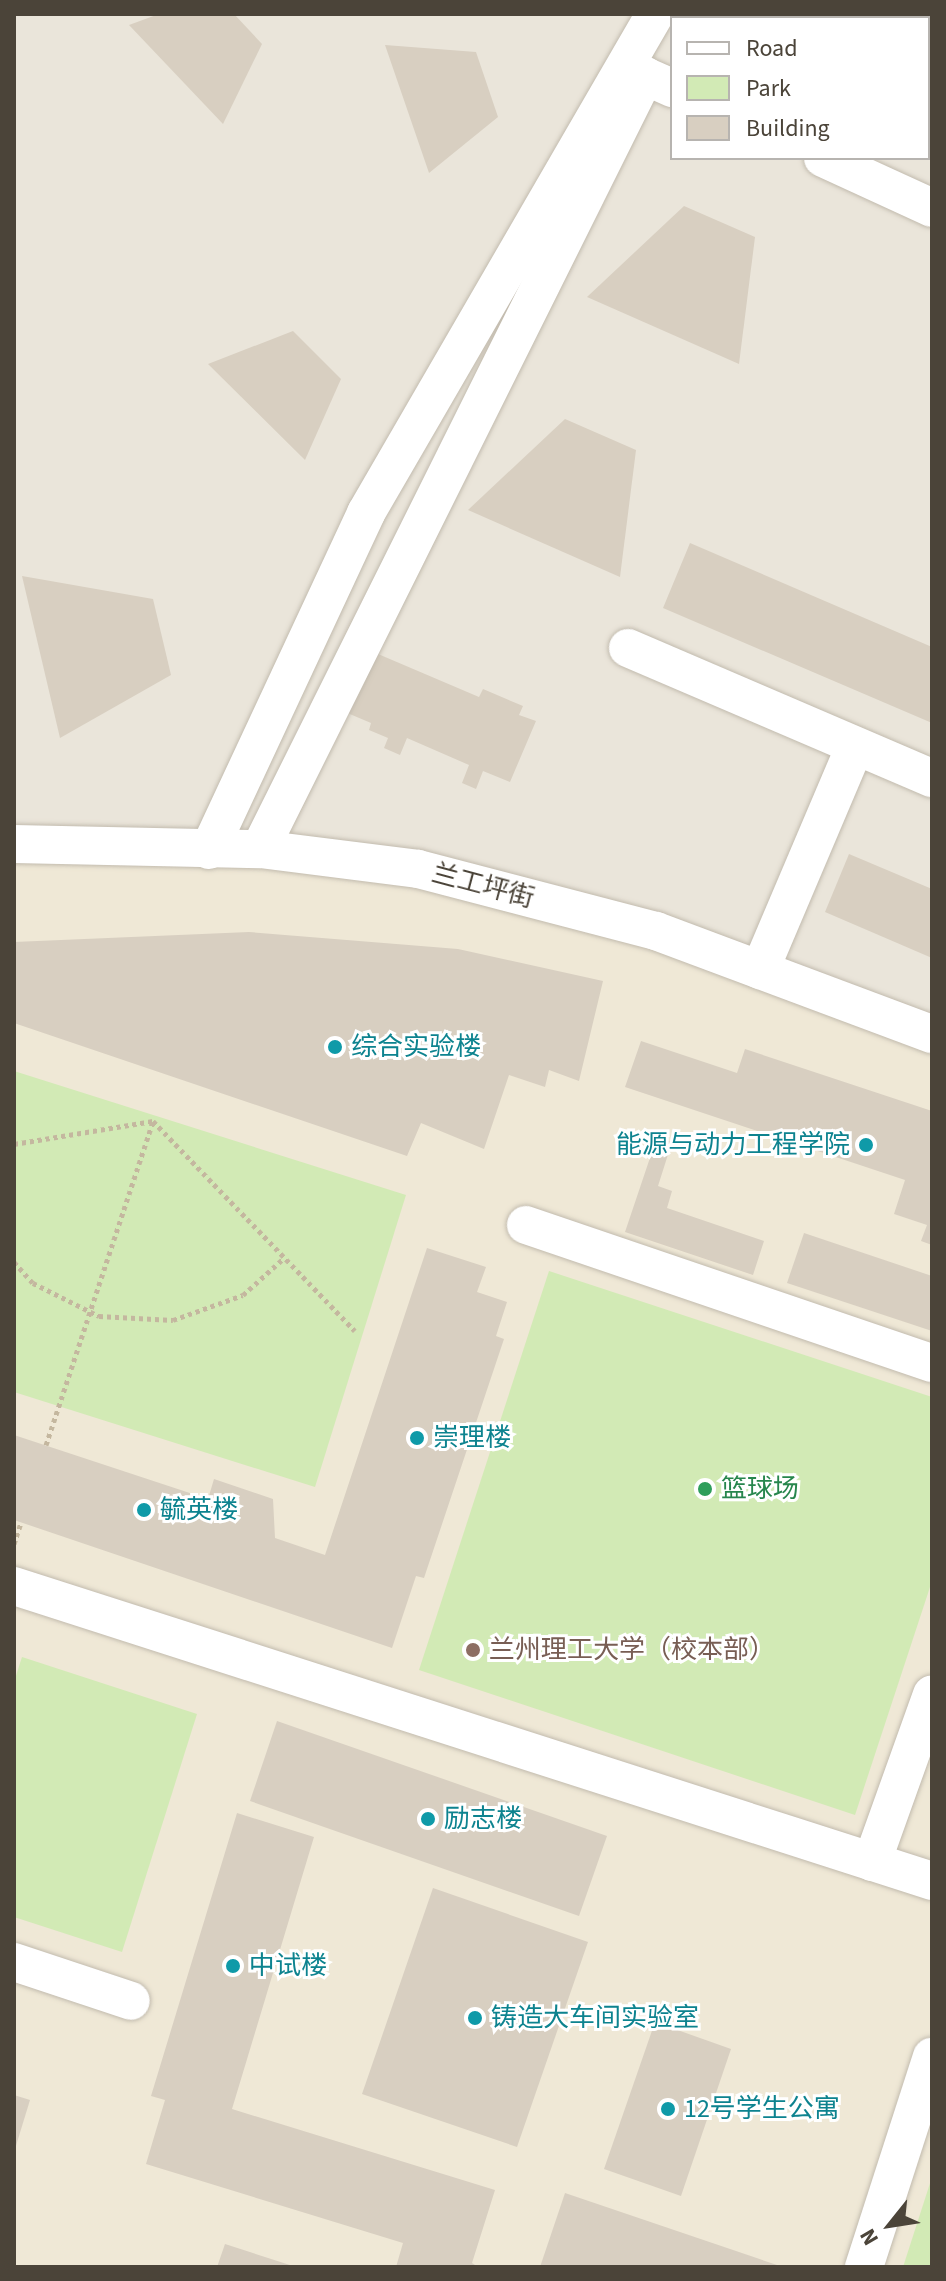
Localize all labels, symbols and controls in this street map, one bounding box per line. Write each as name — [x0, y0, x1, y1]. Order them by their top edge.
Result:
legend — [670, 16, 930, 160]
text: Road — [746, 31, 798, 66]
text: Park — [746, 71, 791, 106]
text: Building — [746, 111, 830, 146]
street label: 兰工坪街 — [429, 857, 537, 915]
place label: 综合实验楼 — [351, 1031, 481, 1063]
marker: 综合实验楼 — [326, 1038, 344, 1056]
place label: 能源与动力工程学院 — [616, 1129, 850, 1161]
marker: 能源与动力工程学院 — [857, 1136, 875, 1154]
place label: 崇理楼 — [433, 1422, 511, 1454]
marker: 崇理楼 — [408, 1429, 426, 1447]
place label: 篮球场 — [721, 1473, 799, 1505]
marker: 篮球场 — [696, 1480, 714, 1498]
place label: 毓英楼 — [160, 1494, 238, 1526]
marker: 毓英楼 — [135, 1501, 153, 1519]
place label: 兰州理工大学（校本部） — [489, 1634, 775, 1666]
marker: 兰州理工大学（校本部） — [464, 1641, 482, 1659]
place label: 励志楼 — [444, 1803, 522, 1835]
marker: 励志楼 — [419, 1810, 437, 1828]
place label: 中试楼 — [249, 1950, 327, 1982]
marker: 中试楼 — [224, 1957, 242, 1975]
place label: 铸造大车间实验室 — [491, 2002, 699, 2034]
marker: 铸造大车间实验室 — [466, 2009, 484, 2027]
place label: 12号学生公寓 — [684, 2093, 840, 2125]
marker: 12号学生公寓 — [659, 2100, 677, 2118]
north arrow — [850, 2185, 930, 2265]
text: N — [852, 2223, 887, 2251]

